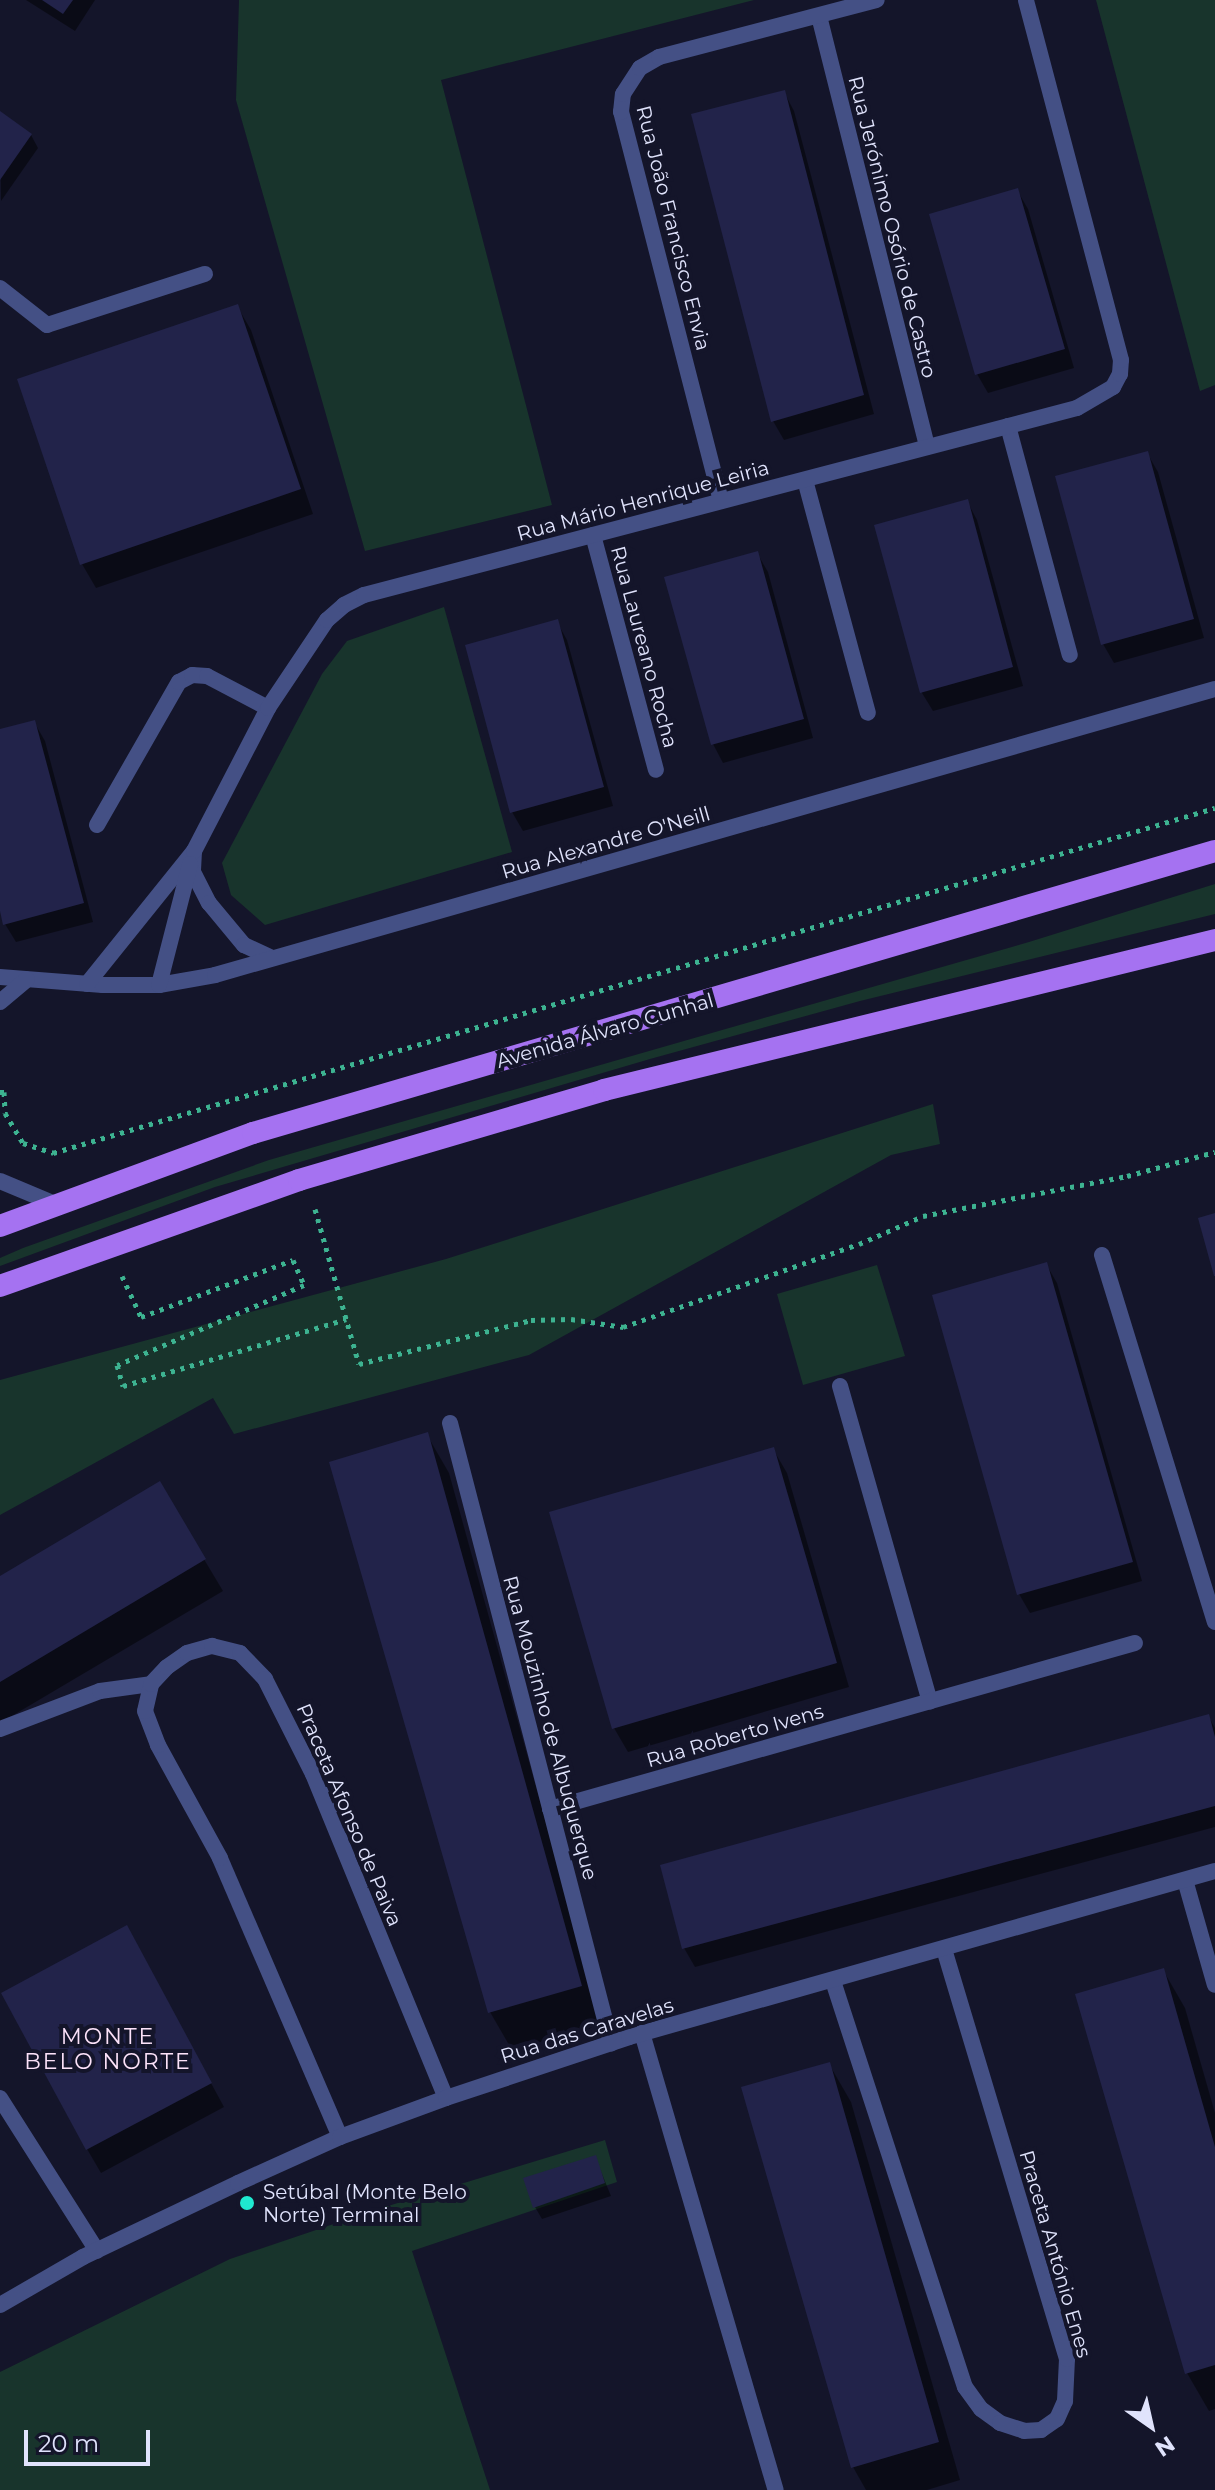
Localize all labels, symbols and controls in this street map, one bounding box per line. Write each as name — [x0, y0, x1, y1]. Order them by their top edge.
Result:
street label: Rua Jerónimo Osório de Castro — [843, 74, 941, 380]
street label: Rua João Francisco Envia — [631, 103, 715, 353]
street label: Rua Mário Henrique Leiria — [514, 456, 772, 546]
street label: Rua Laureano Rocha — [605, 543, 683, 751]
street label: Rua Alexandre O'Neill — [499, 802, 713, 884]
street label: Avenida Álvaro Cunhal — [494, 988, 716, 1074]
street label: Rua Mouzinho de Albuquerque — [498, 1573, 602, 1883]
street label: Rua Roberto Ivens — [644, 1699, 826, 1773]
street label: Praceta Afonso de Paiva — [291, 1700, 407, 1930]
street label: Rua das Caravelas — [498, 1993, 676, 2069]
district label: MONTE BELO NORTE — [24, 2023, 192, 2074]
street label: Praceta António Enes — [1014, 2148, 1096, 2360]
place label: Setúbal (Monte Belo Norte) Terminal — [263, 2180, 467, 2227]
marker: Setúbal (Monte Belo Norte) Terminal — [238, 2194, 256, 2212]
north arrow — [1111, 2386, 1191, 2466]
scale bar — [28, 2414, 154, 2464]
text: 20 m — [38, 2429, 99, 2458]
text: N — [1150, 2430, 1180, 2462]

